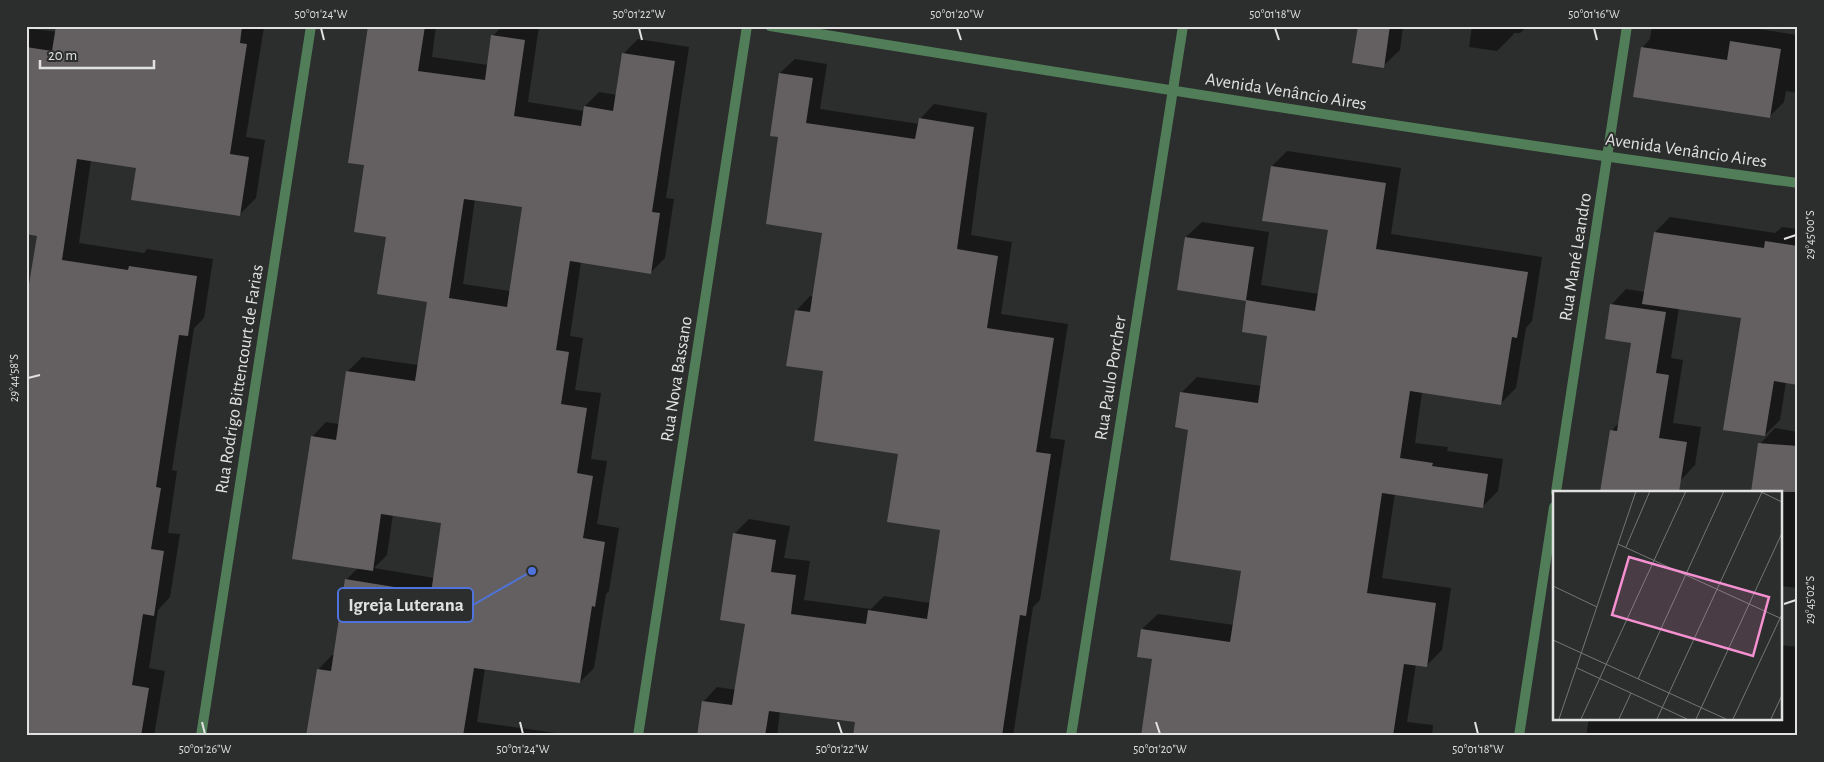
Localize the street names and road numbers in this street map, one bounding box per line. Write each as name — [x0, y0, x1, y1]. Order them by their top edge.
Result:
street label: Avenida Venâncio Aires — [1204, 70, 1368, 114]
street label: Avenida Venâncio Aires — [1604, 131, 1768, 171]
street label: Rua Mané Leandro — [1557, 191, 1595, 322]
street label: Rua Rodrigo Bittencourt de Farias — [213, 263, 267, 495]
street label: Rua Paulo Porcher — [1092, 314, 1130, 442]
street label: Rua Nova Bassano — [658, 315, 696, 443]

